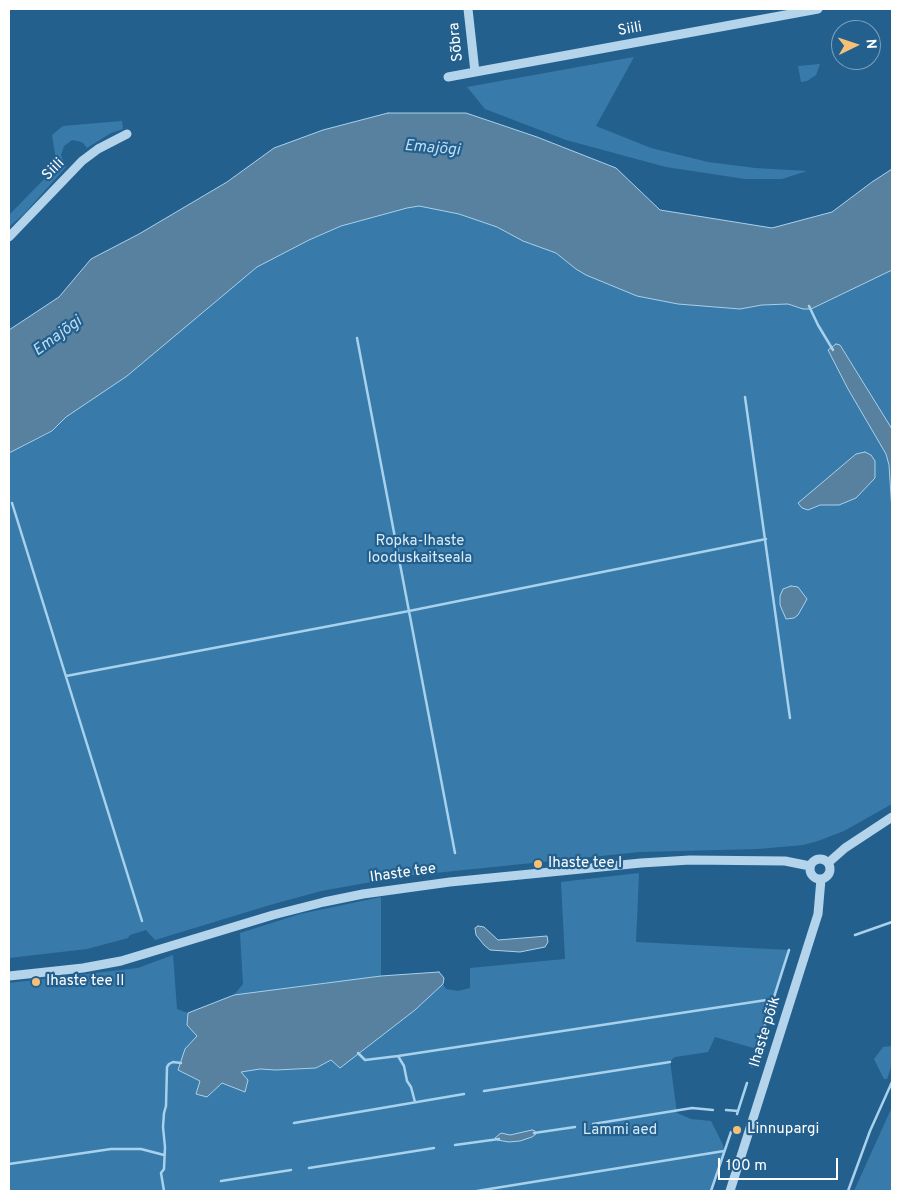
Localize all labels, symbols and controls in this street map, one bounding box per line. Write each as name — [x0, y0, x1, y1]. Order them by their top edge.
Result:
street label: Siili — [616, 19, 644, 41]
north arrow — [831, 20, 881, 70]
street label: Sõbra — [446, 22, 468, 62]
text: N — [862, 38, 879, 50]
water label: Emajõgi — [403, 137, 461, 161]
street label: Siili — [39, 155, 69, 185]
water label: Emajõgi — [30, 313, 86, 361]
park label: Ropka-Ihaste looduskaitseala — [368, 533, 472, 568]
place label: Ihaste tee I — [548, 855, 622, 873]
marker: Ihaste tee I — [532, 858, 544, 870]
street label: Ihaste tee — [369, 860, 437, 888]
place label: Ihaste tee II — [46, 973, 125, 991]
marker: Ihaste tee II — [30, 976, 42, 988]
street label: Ihaste põik — [747, 994, 785, 1070]
place label: Linnupargi — [747, 1121, 819, 1139]
park label: Lammi aed — [583, 1122, 657, 1140]
marker: Linnupargi — [731, 1124, 743, 1136]
scale bar — [721, 1148, 841, 1180]
text: 100 m — [726, 1157, 767, 1176]

